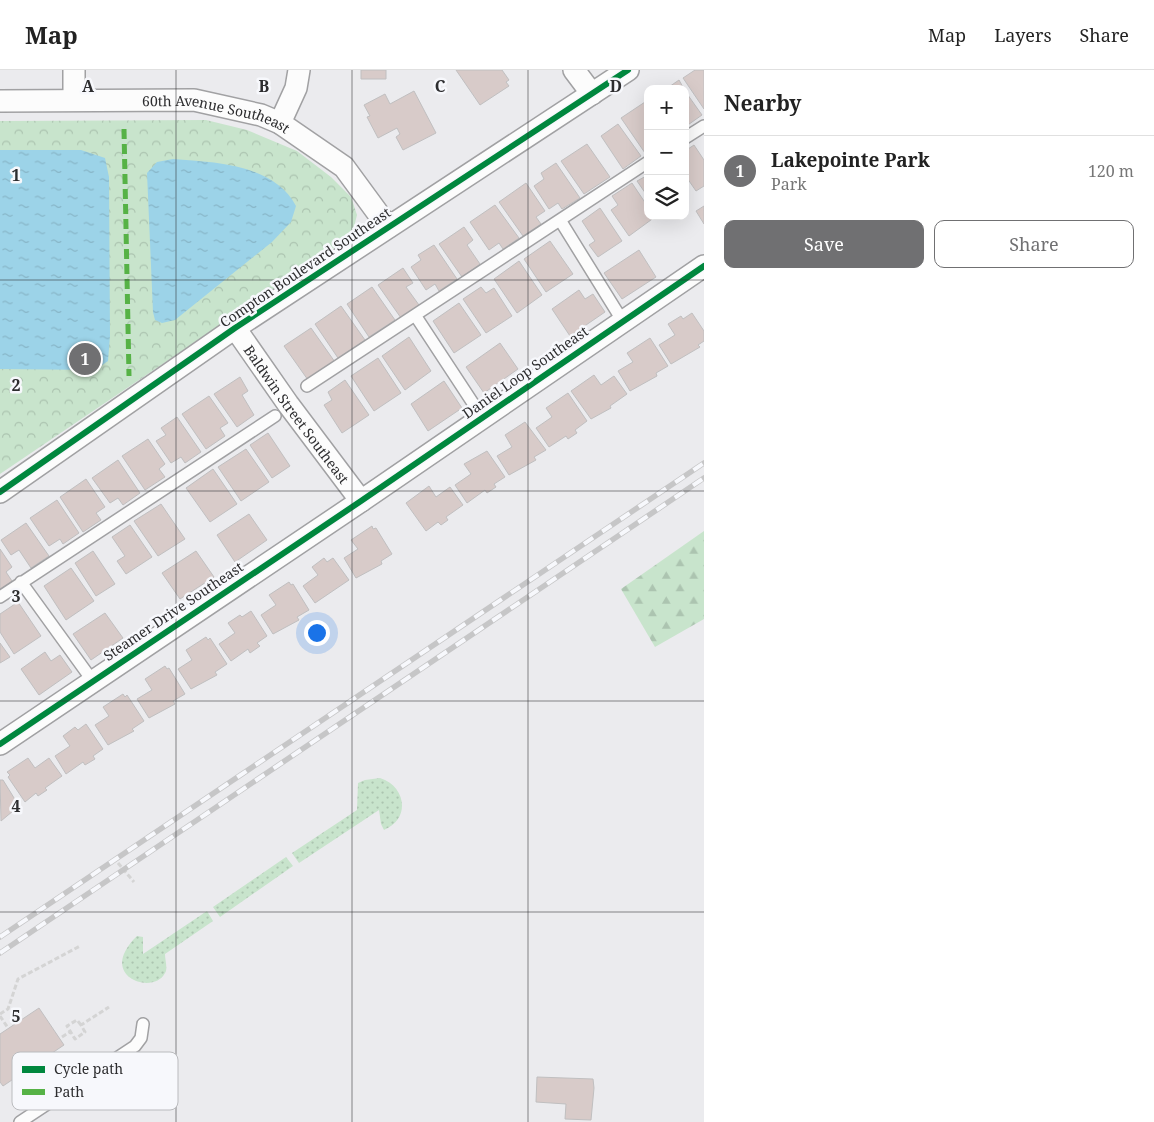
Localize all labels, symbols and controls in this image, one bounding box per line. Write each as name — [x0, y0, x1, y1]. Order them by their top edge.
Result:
text: Map — [25, 18, 78, 51]
text: Map — [928, 23, 966, 47]
text: Layers — [994, 23, 1052, 47]
text: Share — [1080, 23, 1129, 47]
text: A — [82, 75, 95, 97]
text: B — [259, 75, 270, 97]
text: C — [435, 75, 446, 97]
text: D — [610, 75, 622, 97]
map controls — [644, 85, 689, 220]
button: + — [644, 85, 689, 130]
text: Nearby — [724, 89, 802, 117]
street label: 60th Avenue Southeast — [142, 90, 294, 137]
button: − — [644, 130, 689, 175]
text: Lakepointe Park — [771, 147, 930, 173]
text: 1 — [735, 160, 745, 182]
text: 120 m — [1088, 160, 1134, 182]
text: 1 — [11, 164, 21, 186]
text: Park — [771, 173, 807, 195]
button: layers — [644, 175, 689, 220]
street label: Compton Boulevard Southeast — [216, 203, 394, 331]
button: Save — [724, 220, 924, 268]
button: Share — [934, 220, 1134, 268]
street label: Daniel Loop Southeast — [458, 321, 592, 423]
pin: 1 — [69, 340, 101, 378]
street label: Baldwin Street Southeast — [240, 341, 354, 487]
text: 2 — [11, 374, 21, 396]
street label: Steamer Drive Southeast — [100, 557, 247, 665]
text: 3 — [11, 585, 21, 607]
your location — [304, 620, 330, 646]
text: 4 — [11, 795, 21, 817]
text: 5 — [11, 1005, 21, 1027]
legend — [12, 1052, 178, 1110]
text: Cycle path — [54, 1059, 123, 1078]
text: Path — [54, 1082, 84, 1101]

